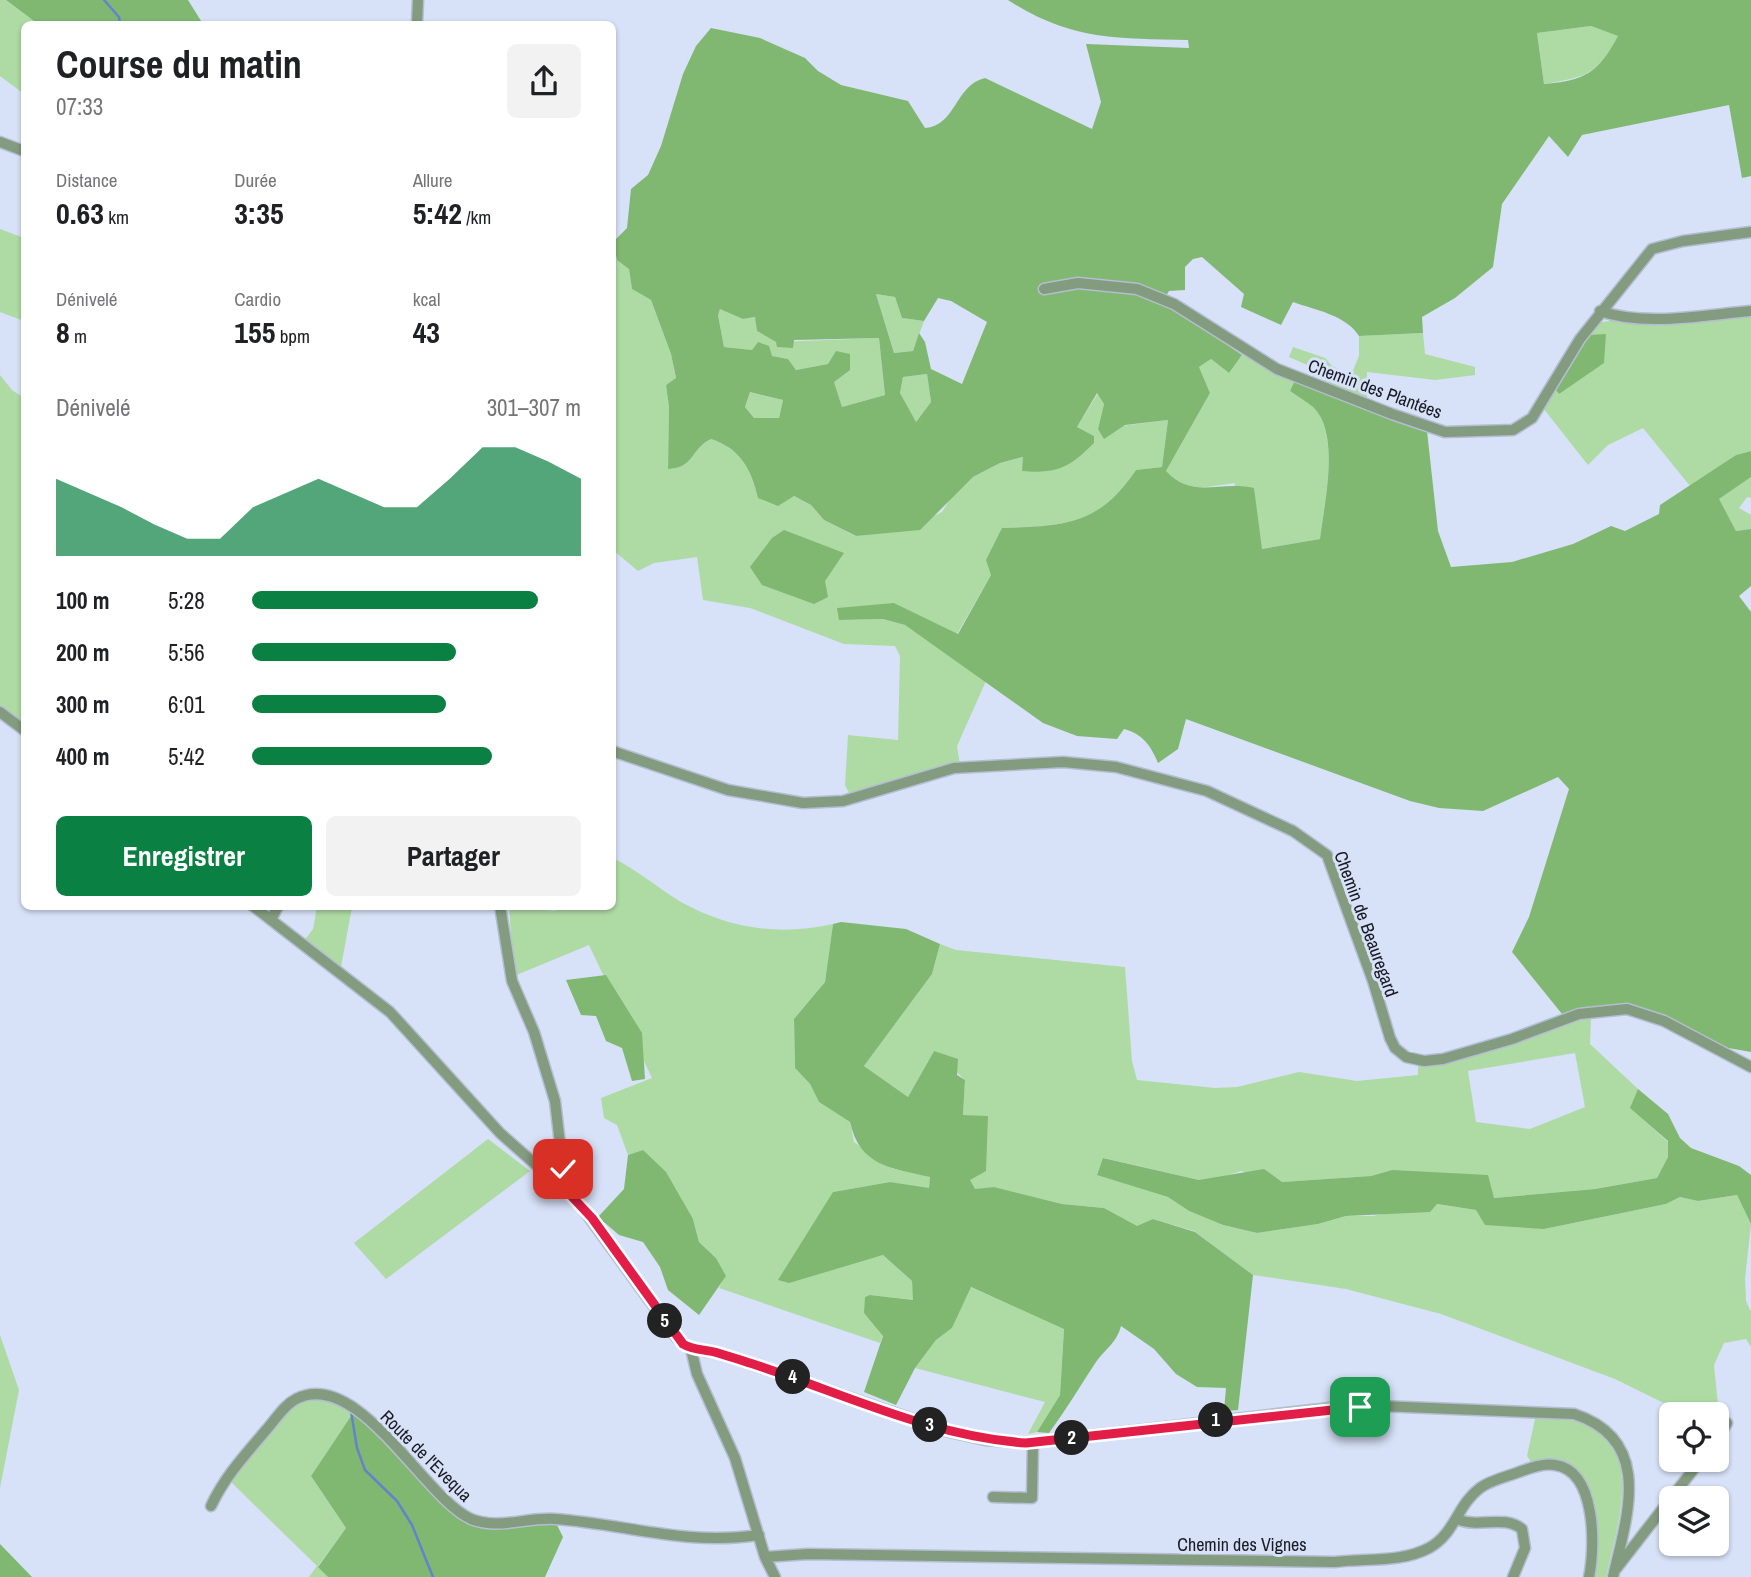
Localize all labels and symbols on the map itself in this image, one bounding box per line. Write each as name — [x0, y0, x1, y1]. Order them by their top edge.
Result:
street label: Chemin des Plantées — [1305, 353, 1446, 424]
street label: Chemin de Beauregard — [1328, 847, 1404, 1000]
pin — [533, 1139, 593, 1199]
pin: 5 — [648, 1304, 682, 1338]
pin: 4 — [776, 1360, 810, 1394]
pin — [1330, 1377, 1390, 1437]
pin: 1 — [1198, 1402, 1234, 1438]
street label: Route de l'Evequa — [375, 1404, 478, 1507]
pin: 3 — [912, 1408, 948, 1442]
pin: 2 — [1054, 1420, 1090, 1456]
street label: Chemin des Vignes — [1177, 1532, 1307, 1557]

